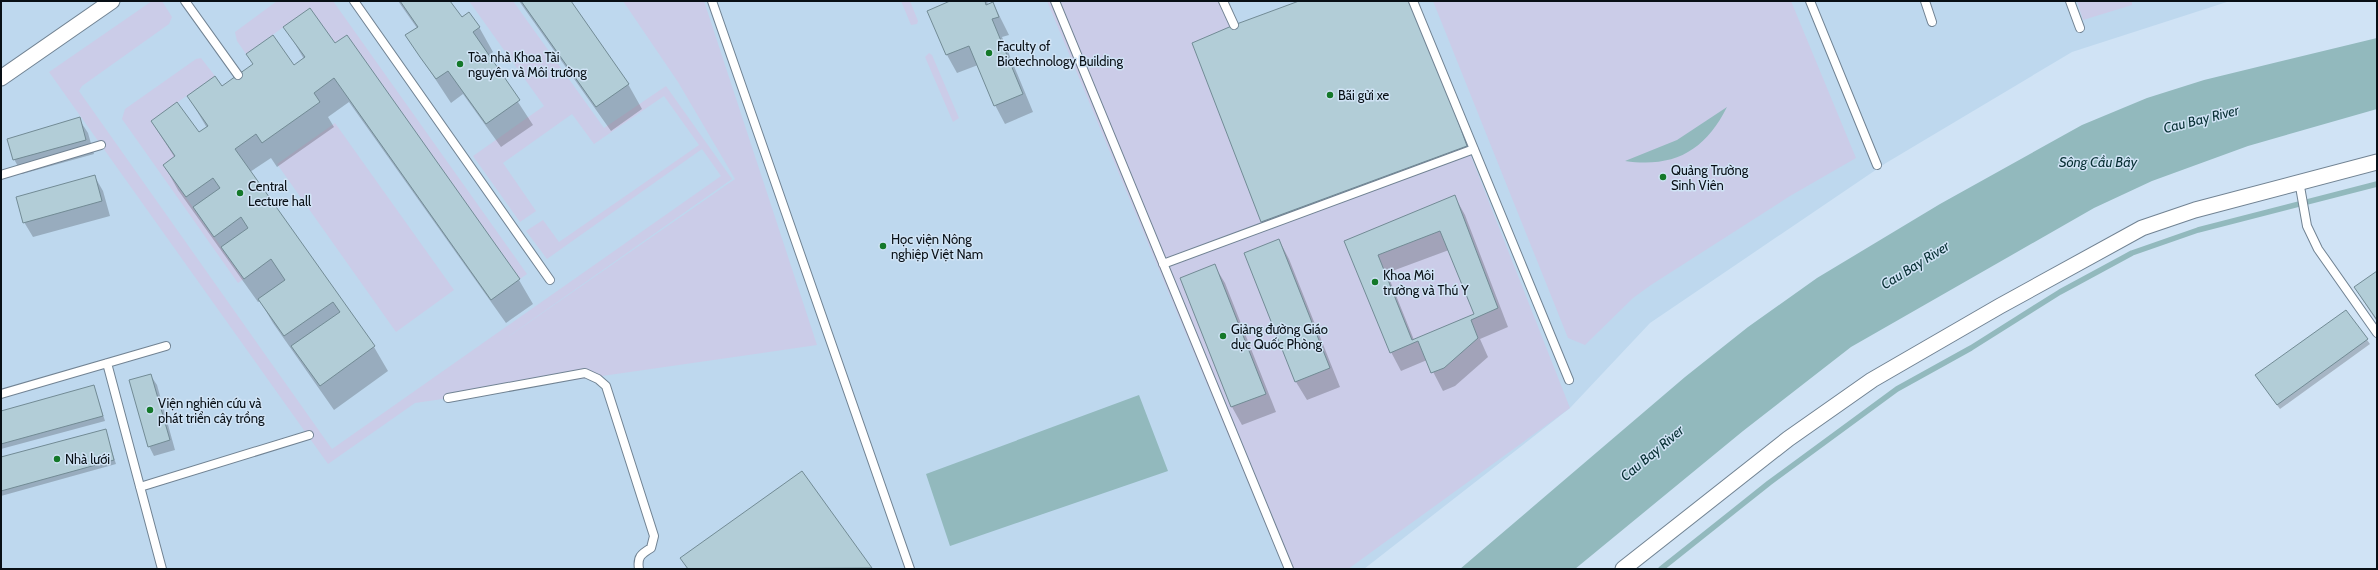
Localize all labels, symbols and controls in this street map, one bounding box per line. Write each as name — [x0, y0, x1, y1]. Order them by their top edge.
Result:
place label: Faculty of Biotechnology Building — [997, 38, 1123, 69]
marker: Faculty of Biotechnology Building — [984, 48, 994, 58]
place label: Tòa nhà Khoa Tài nguyên và Môi trường — [468, 49, 587, 80]
marker: Tòa nhà Khoa Tài nguyên và Môi trường — [455, 59, 465, 69]
place label: Bãi gửi xe — [1338, 87, 1390, 103]
marker: Bãi gửi xe — [1325, 90, 1335, 100]
water label: Cau Bay River — [2161, 101, 2241, 137]
water label: Sông Cầu Bây — [2059, 153, 2138, 171]
place label: Quảng Trường Sinh Viên — [1671, 162, 1749, 193]
marker: Quảng Trường Sinh Viên — [1658, 172, 1668, 182]
place label: Central Lecture hall — [248, 178, 311, 209]
marker: Central Lecture hall — [235, 188, 245, 198]
place label: Học viện Nông nghiệp Việt Nam — [891, 231, 983, 262]
water label: Cau Bay River — [1877, 236, 1953, 293]
marker: Học viện Nông nghiệp Việt Nam — [878, 241, 888, 251]
place label: Khoa Môi trường và Thú Y — [1383, 267, 1469, 298]
marker: Khoa Môi trường và Thú Y — [1370, 277, 1380, 287]
place label: Giảng đường Giáo dục Quốc Phòng — [1231, 321, 1328, 352]
marker: Giảng đường Giáo dục Quốc Phòng — [1218, 331, 1228, 341]
place label: Viện nghiên cứu và phát triển cây trồng — [158, 395, 265, 426]
marker: Viện nghiên cứu và phát triển cây trồng — [145, 405, 155, 415]
water label: Cau Bay River — [1617, 421, 1688, 485]
place label: Nhà lưới — [65, 451, 110, 467]
marker: Nhà lưới — [52, 454, 62, 464]

